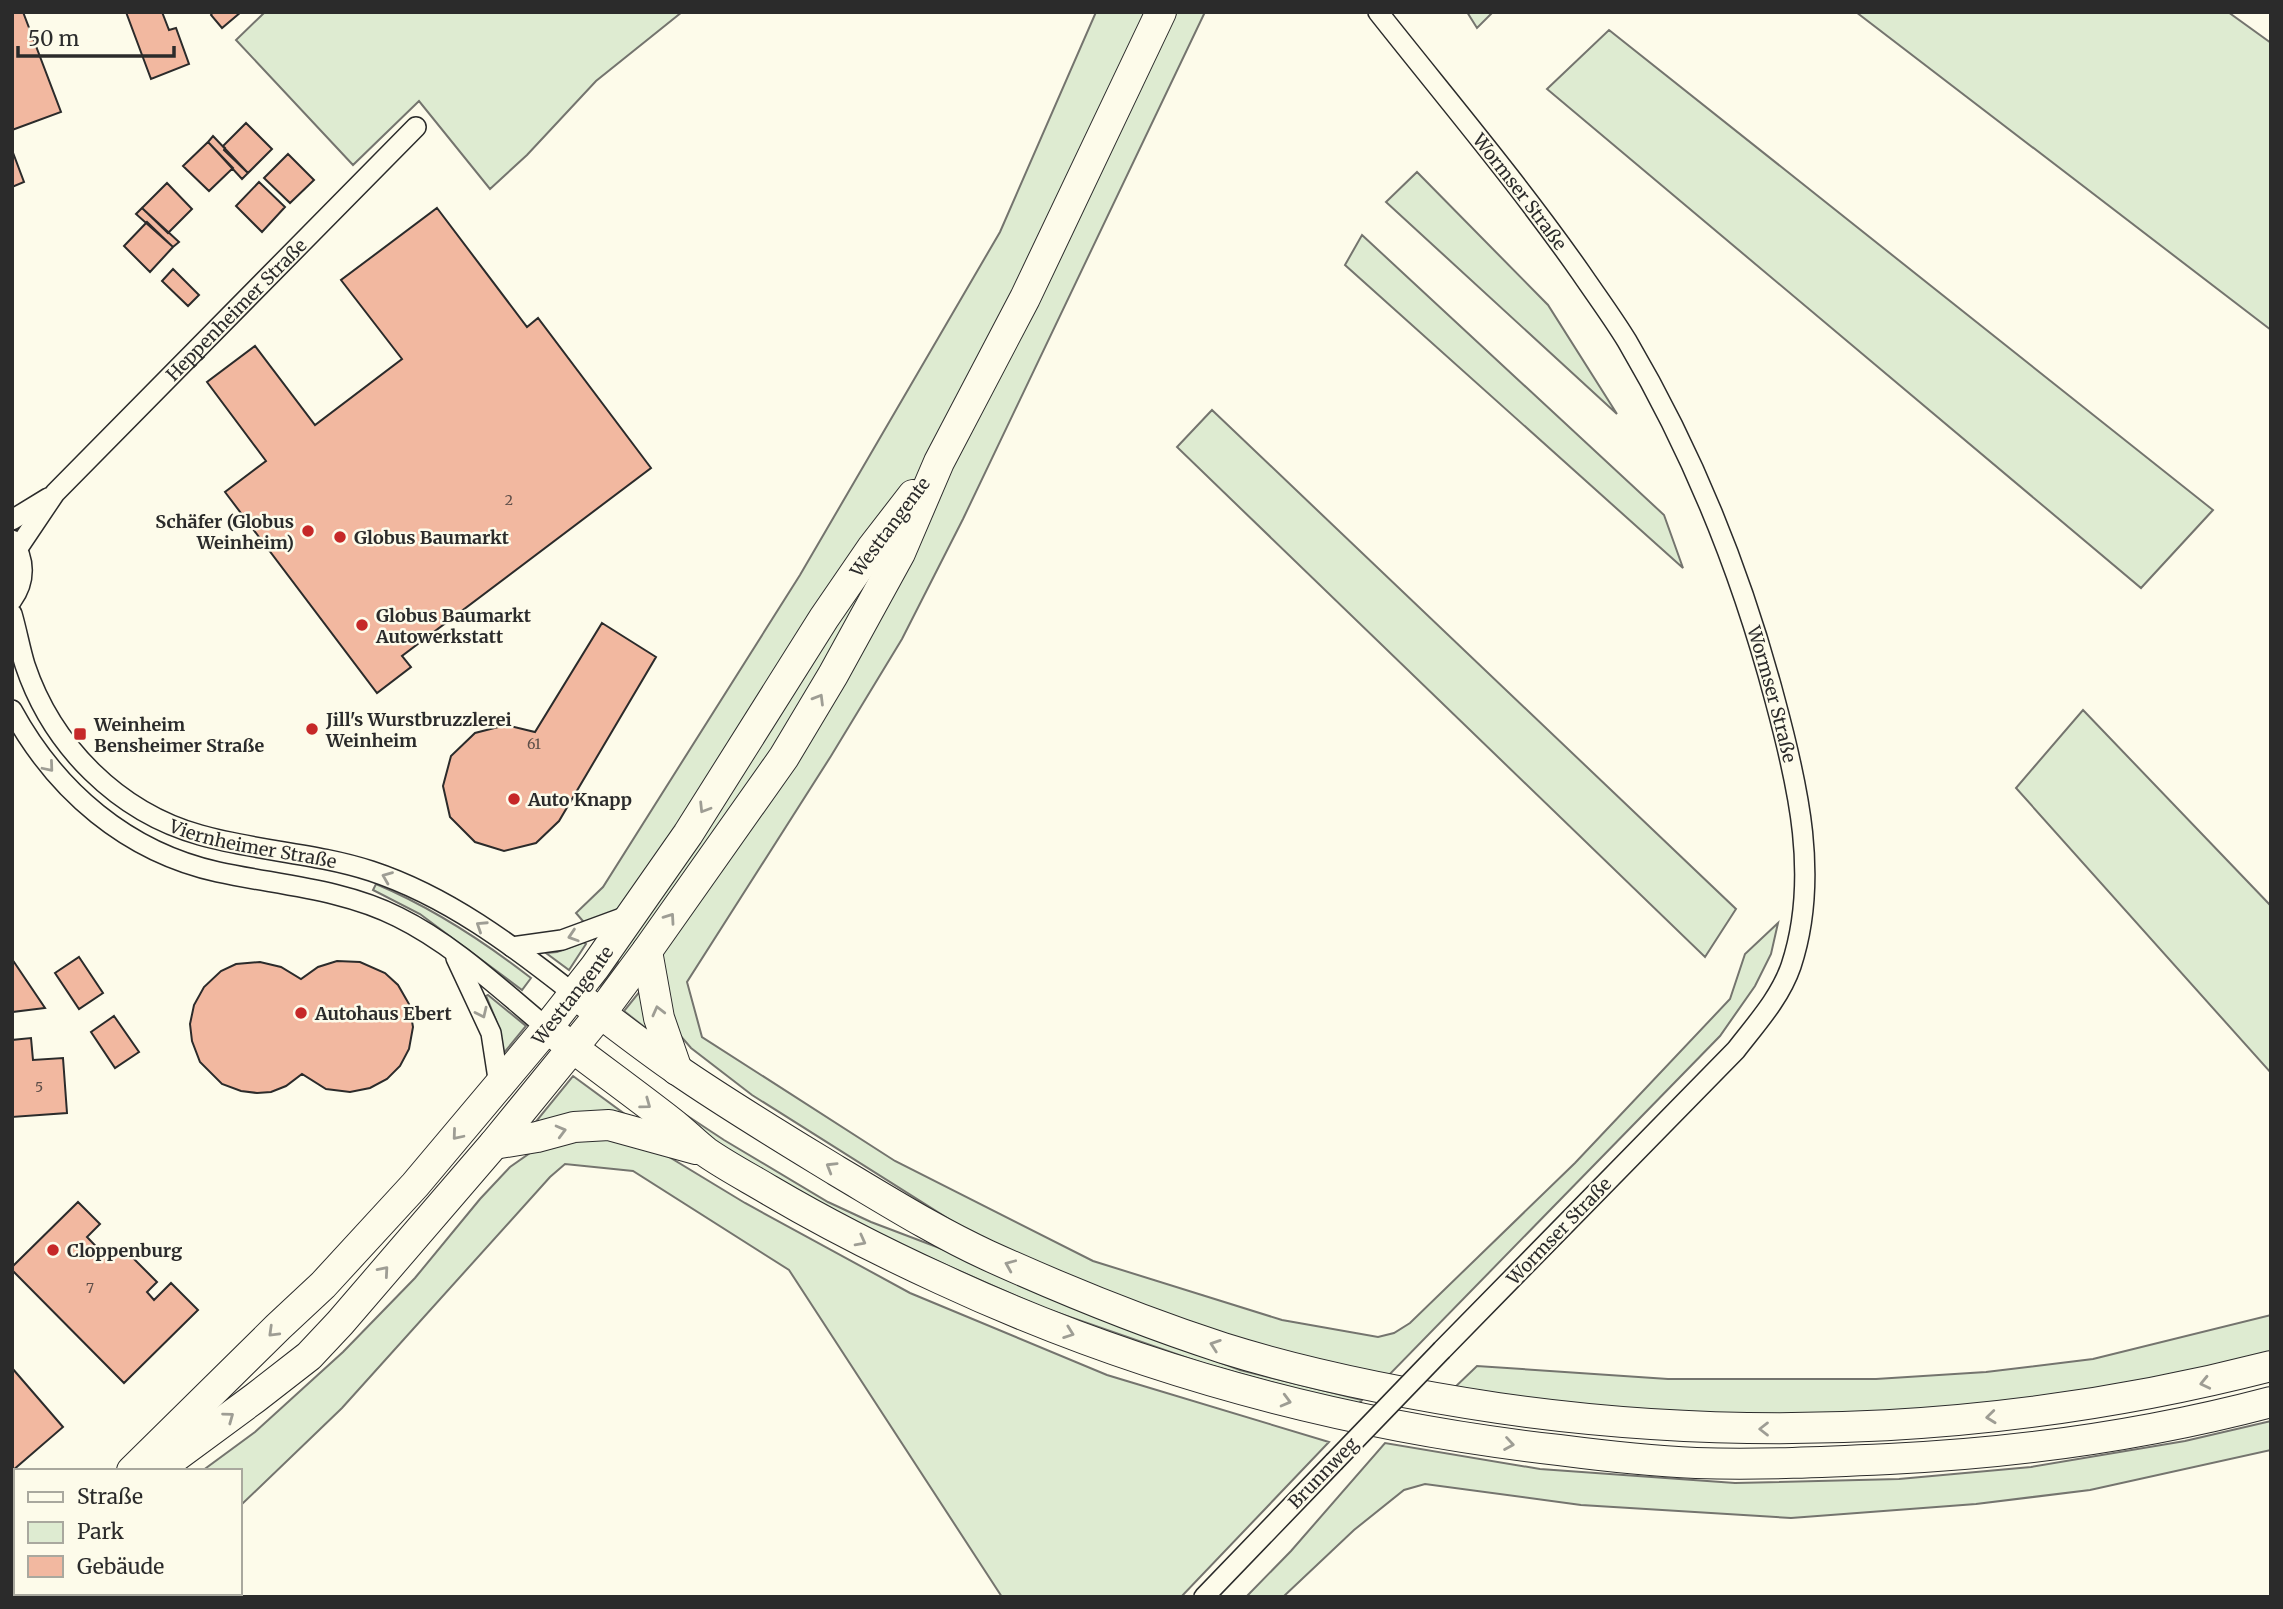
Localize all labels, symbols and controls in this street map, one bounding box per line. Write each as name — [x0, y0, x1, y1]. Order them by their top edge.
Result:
scale bar — [18, 14, 173, 58]
text: 50 m — [28, 25, 79, 52]
street label: Wormser Straße — [1468, 128, 1572, 254]
street label: Heppenheimer Straße — [161, 234, 311, 386]
street label: Westtangente — [844, 473, 935, 582]
house number: 2 — [505, 491, 513, 509]
place label: Schäfer (Globus Weinheim) — [155, 510, 294, 554]
marker: Schäfer (Globus Weinheim) — [300, 523, 316, 539]
place label: Globus Baumarkt — [354, 526, 510, 549]
marker: Globus Baumarkt — [332, 529, 348, 545]
place label: Globus Baumarkt Autowerkstatt — [375, 604, 532, 648]
marker: Globus Baumarkt Autowerkstatt — [354, 617, 370, 633]
street label: Wormser Straße — [1742, 622, 1802, 765]
one-way arrow — [811, 693, 824, 706]
place label: Jill's Wurstbruzzlerei Weinheim — [325, 708, 512, 752]
place label: Weinheim Bensheimer Straße — [93, 713, 265, 757]
marker: Jill's Wurstbruzzlerei Weinheim — [304, 721, 320, 737]
marker: Weinheim Bensheimer Straße — [72, 726, 88, 742]
house number: 61 — [527, 735, 541, 753]
one-way arrow — [41, 760, 54, 772]
place label: Auto Knapp — [527, 788, 632, 811]
marker: Auto Knapp — [506, 791, 522, 807]
one-way arrow — [699, 800, 712, 813]
street label: Viernheimer Straße — [165, 814, 339, 873]
one-way arrow — [382, 872, 394, 886]
one-way arrow — [662, 913, 674, 926]
one-way arrow — [475, 922, 488, 935]
one-way arrow — [567, 928, 579, 942]
street label: Westtangente — [526, 941, 618, 1050]
place label: Autohaus Ebert — [314, 1002, 452, 1025]
marker: Autohaus Ebert — [293, 1005, 309, 1021]
one-way arrow — [474, 1005, 488, 1018]
one-way arrow — [652, 1005, 666, 1017]
house number: 5 — [35, 1078, 43, 1096]
one-way arrow — [638, 1096, 651, 1108]
one-way arrow — [555, 1125, 567, 1139]
one-way arrow — [453, 1127, 465, 1140]
one-way arrow — [825, 1162, 838, 1175]
street label: Wormser Straße — [1501, 1172, 1616, 1290]
one-way arrow — [854, 1232, 866, 1246]
place label: Cloppenburg — [67, 1239, 182, 1262]
marker: Cloppenburg — [45, 1242, 61, 1258]
one-way arrow — [1004, 1259, 1016, 1273]
one-way arrow — [376, 1267, 388, 1280]
house number: 7 — [86, 1279, 94, 1297]
one-way arrow — [268, 1323, 281, 1336]
one-way arrow — [1062, 1325, 1074, 1339]
one-way arrow — [1210, 1339, 1222, 1353]
one-way arrow — [2199, 1374, 2211, 1389]
one-way arrow — [1280, 1393, 1292, 1407]
one-way arrow — [1986, 1410, 1997, 1425]
one-way arrow — [221, 1413, 234, 1426]
one-way arrow — [1759, 1421, 1769, 1437]
street label: Brunnweg — [1283, 1432, 1363, 1513]
one-way arrow — [1503, 1436, 1515, 1451]
legend — [14, 1469, 242, 1595]
text: Straße — [77, 1483, 143, 1510]
text: Park — [77, 1518, 124, 1545]
text: Gebäude — [77, 1553, 164, 1580]

